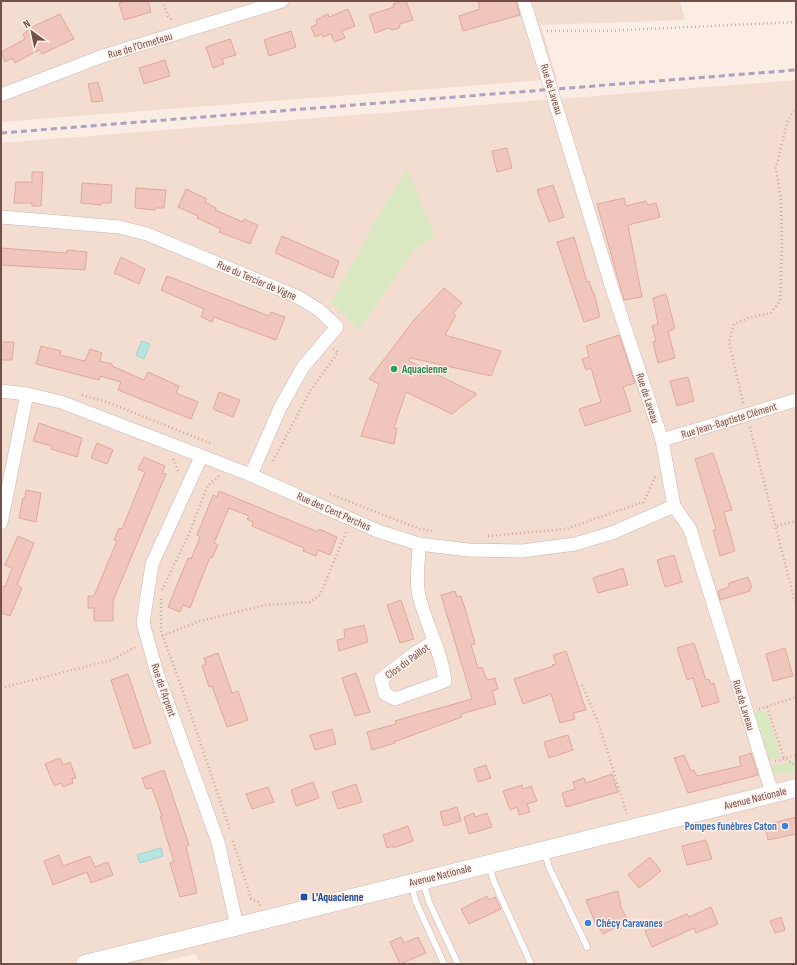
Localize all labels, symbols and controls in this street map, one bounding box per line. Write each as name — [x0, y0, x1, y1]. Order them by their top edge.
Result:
north arrow — [12, 12, 52, 52]
text: N — [21, 17, 33, 31]
street label: Rue de l'Ormeteau — [106, 29, 174, 61]
street label: Rue de Laveau — [538, 62, 565, 116]
street label: Rue du Tercier de Vigne — [215, 258, 298, 303]
place label: Aquacienne — [401, 363, 448, 376]
marker: Aquacienne — [389, 364, 399, 374]
street label: Rue de Laveau — [633, 371, 662, 425]
street label: Rue Jean-Baptiste Clément — [680, 400, 779, 441]
street label: Rue des Cent Perches — [295, 489, 373, 534]
street label: Clos du Paillot — [383, 641, 432, 682]
street label: Rue de l'Arpent — [148, 662, 179, 719]
street label: Rue de Laveau — [730, 678, 757, 732]
street label: Avenue Nationale — [722, 784, 788, 813]
place label: Pompes funèbres Caton — [685, 820, 777, 833]
marker: Pompes funèbres Caton — [780, 821, 790, 831]
street label: Avenue Nationale — [407, 861, 473, 890]
place label: L'Aquacienne — [312, 891, 364, 904]
marker: L'Aquacienne — [299, 892, 309, 902]
place label: Chécy Caravanes — [596, 917, 663, 930]
marker: Chécy Caravanes — [583, 918, 593, 928]

